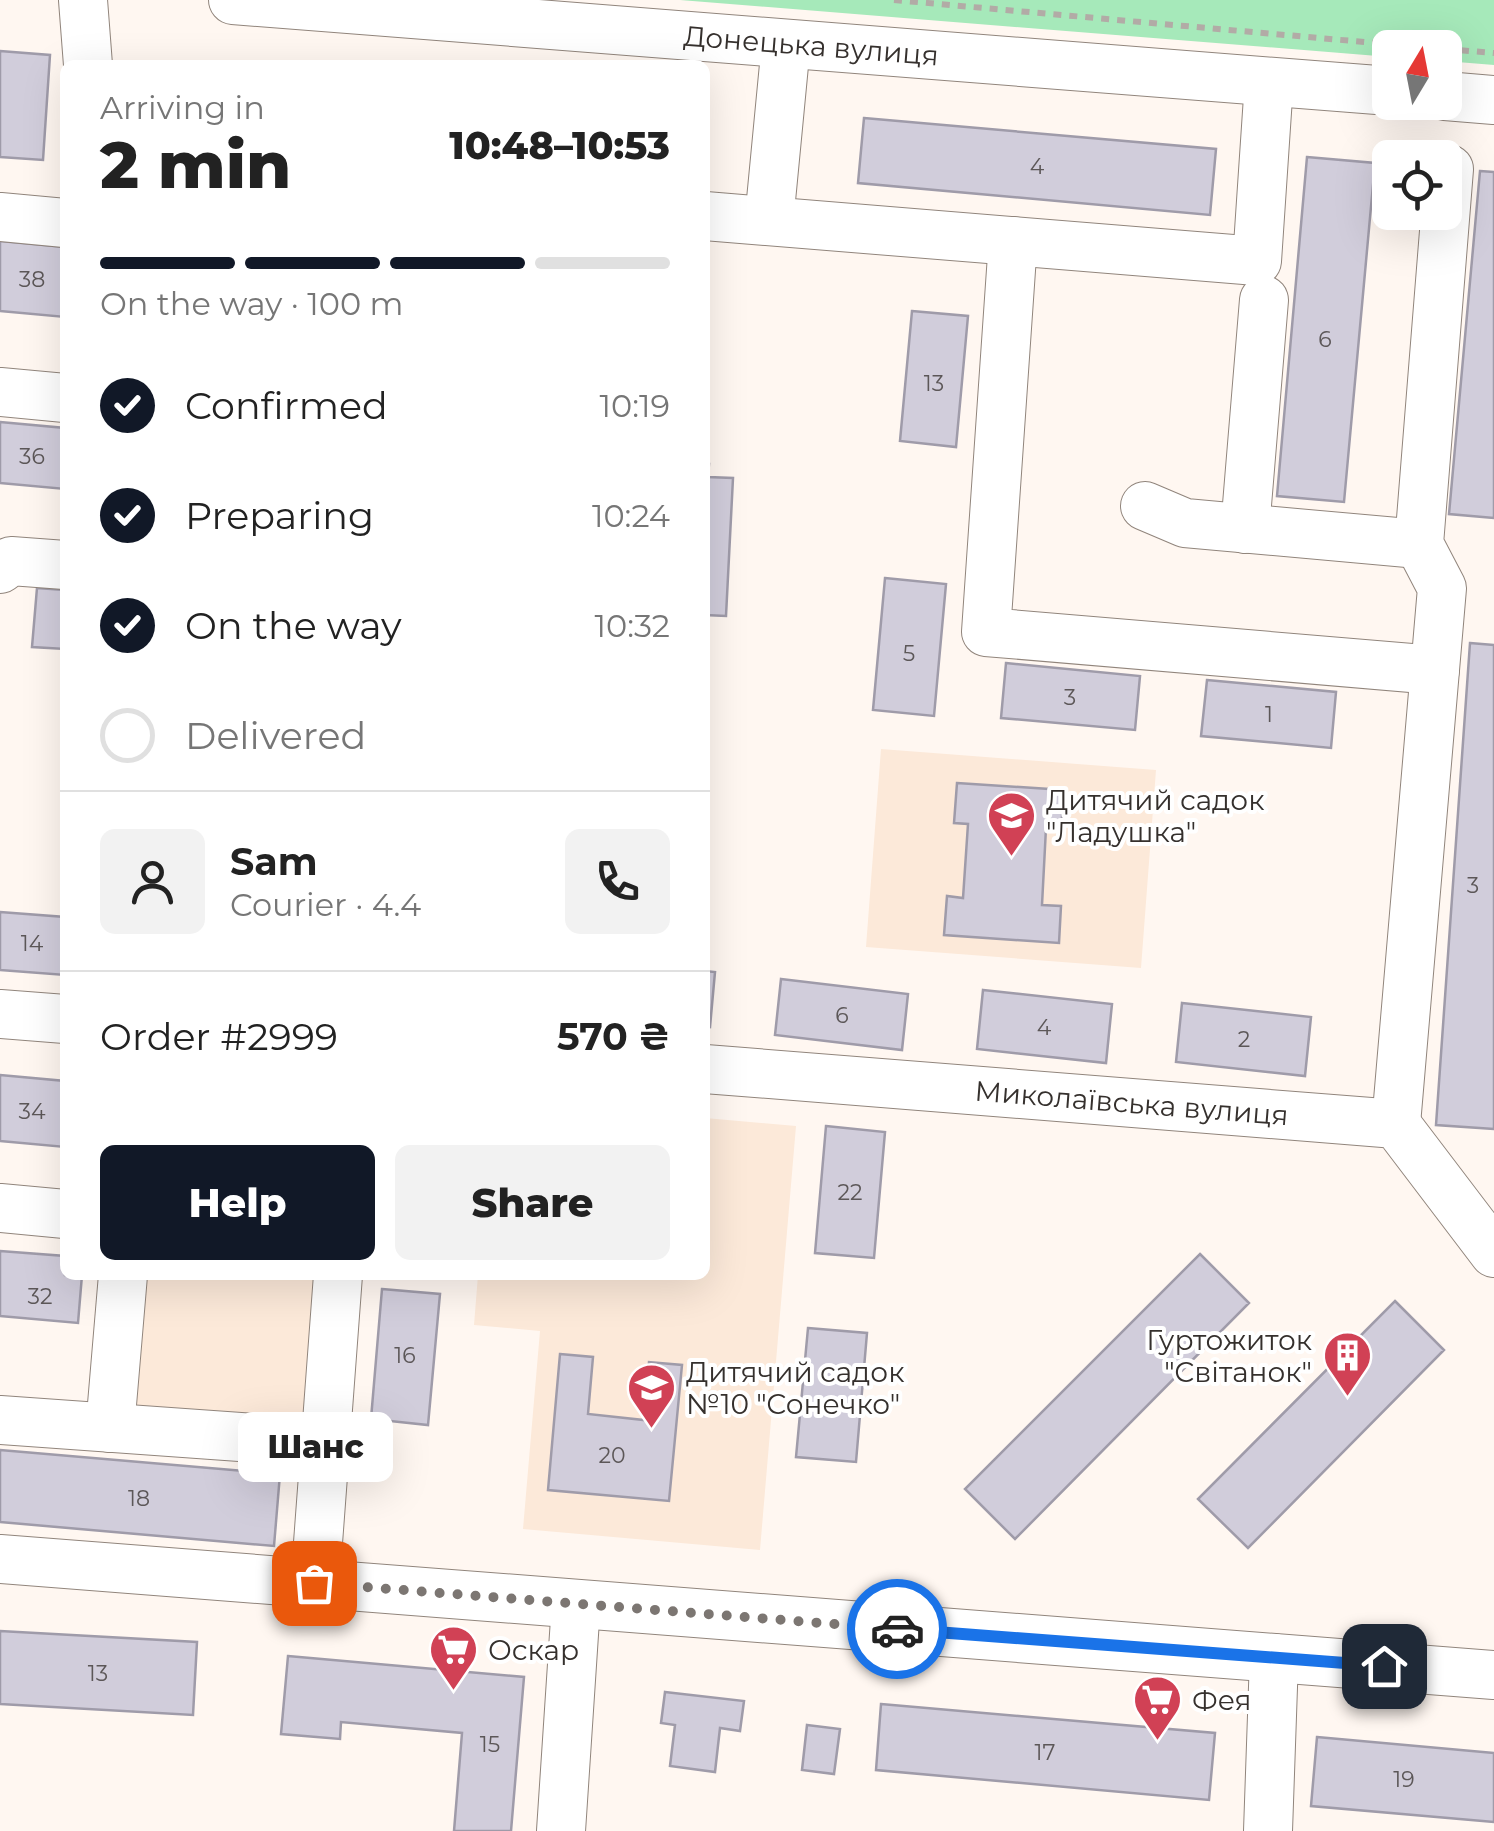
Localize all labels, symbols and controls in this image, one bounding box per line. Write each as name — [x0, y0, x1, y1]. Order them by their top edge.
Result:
street label: Донецька вулиця — [682, 19, 940, 72]
north arrow — [1372, 30, 1462, 120]
map controls — [1372, 30, 1462, 230]
text: Arriving in — [100, 88, 265, 127]
text: 10:48–10:53 — [449, 122, 670, 169]
text: 2 min — [100, 125, 291, 204]
button: locate — [1372, 140, 1462, 230]
house number: 4 — [1030, 153, 1045, 180]
house number: 38 — [19, 266, 45, 293]
text: On the way · 100 m — [100, 284, 403, 323]
house number: 6 — [1318, 326, 1332, 353]
house number: 13 — [924, 370, 944, 397]
icon: check — [100, 378, 155, 433]
text: Confirmed — [185, 382, 388, 429]
text: 10:19 — [599, 386, 670, 425]
house number: 36 — [19, 443, 45, 470]
icon: check — [100, 488, 155, 543]
text: Preparing — [185, 492, 374, 539]
text: 10:24 — [592, 496, 670, 535]
icon: check — [100, 598, 155, 653]
text: On the way — [185, 602, 402, 649]
text: 10:32 — [594, 606, 670, 645]
house number: 5 — [903, 640, 915, 667]
house number: 3 — [1064, 684, 1076, 711]
house number: 1 — [1265, 701, 1273, 728]
text: Delivered — [185, 712, 366, 759]
place label: Дитячий садок "Ладушка" — [1046, 783, 1264, 849]
school or university icon: Дитячий садок "Ладушка" — [985, 790, 1037, 858]
button: person — [100, 829, 205, 934]
button: phone — [565, 829, 670, 934]
text: Sam — [230, 838, 318, 885]
house number: 3 — [1467, 872, 1479, 899]
text: Courier · 4.4 — [230, 885, 421, 924]
house number: 14 — [21, 930, 44, 957]
house number: 6 — [835, 1002, 849, 1029]
text: Order #2999 — [100, 1013, 338, 1060]
text: 570 ₴ — [557, 1013, 670, 1060]
house number: 4 — [1037, 1014, 1052, 1041]
house number: 2 — [1238, 1026, 1250, 1053]
street label: Миколаївська вулиця — [973, 1074, 1290, 1132]
house number: 34 — [19, 1098, 46, 1125]
button: Help — [100, 1145, 375, 1260]
button: Share — [395, 1145, 670, 1260]
house number: 22 — [838, 1179, 863, 1206]
house number: 32 — [28, 1283, 52, 1310]
place label: Гуртожиток "Світанок" — [1146, 1323, 1312, 1389]
building icon: Гуртожиток "Світанок" — [1321, 1330, 1373, 1398]
house number: 16 — [394, 1342, 416, 1369]
place label: Дитячий садок №10 "Сонечко" — [686, 1355, 904, 1421]
school or university icon: Дитячий садок №10 "Сонечко" — [625, 1362, 677, 1430]
callout: Шанс — [236, 1413, 392, 1483]
text: Шанс — [267, 1427, 364, 1466]
house number: 20 — [598, 1442, 626, 1469]
house number: 18 — [128, 1485, 150, 1512]
pin — [272, 1541, 357, 1626]
icon: bag — [287, 1556, 342, 1611]
courier — [847, 1579, 947, 1679]
icon: car — [870, 1602, 925, 1657]
supermarket icon: Оскар — [427, 1624, 479, 1692]
pin — [1342, 1624, 1427, 1709]
place label: Оскар — [488, 1633, 579, 1667]
icon: home — [1357, 1639, 1412, 1694]
house number: 13 — [88, 1660, 108, 1687]
supermarket icon: Фея — [1131, 1674, 1183, 1742]
place label: Фея — [1192, 1683, 1252, 1717]
house number: 15 — [480, 1731, 500, 1758]
house number: 17 — [1035, 1739, 1055, 1766]
house number: 19 — [1393, 1766, 1415, 1793]

